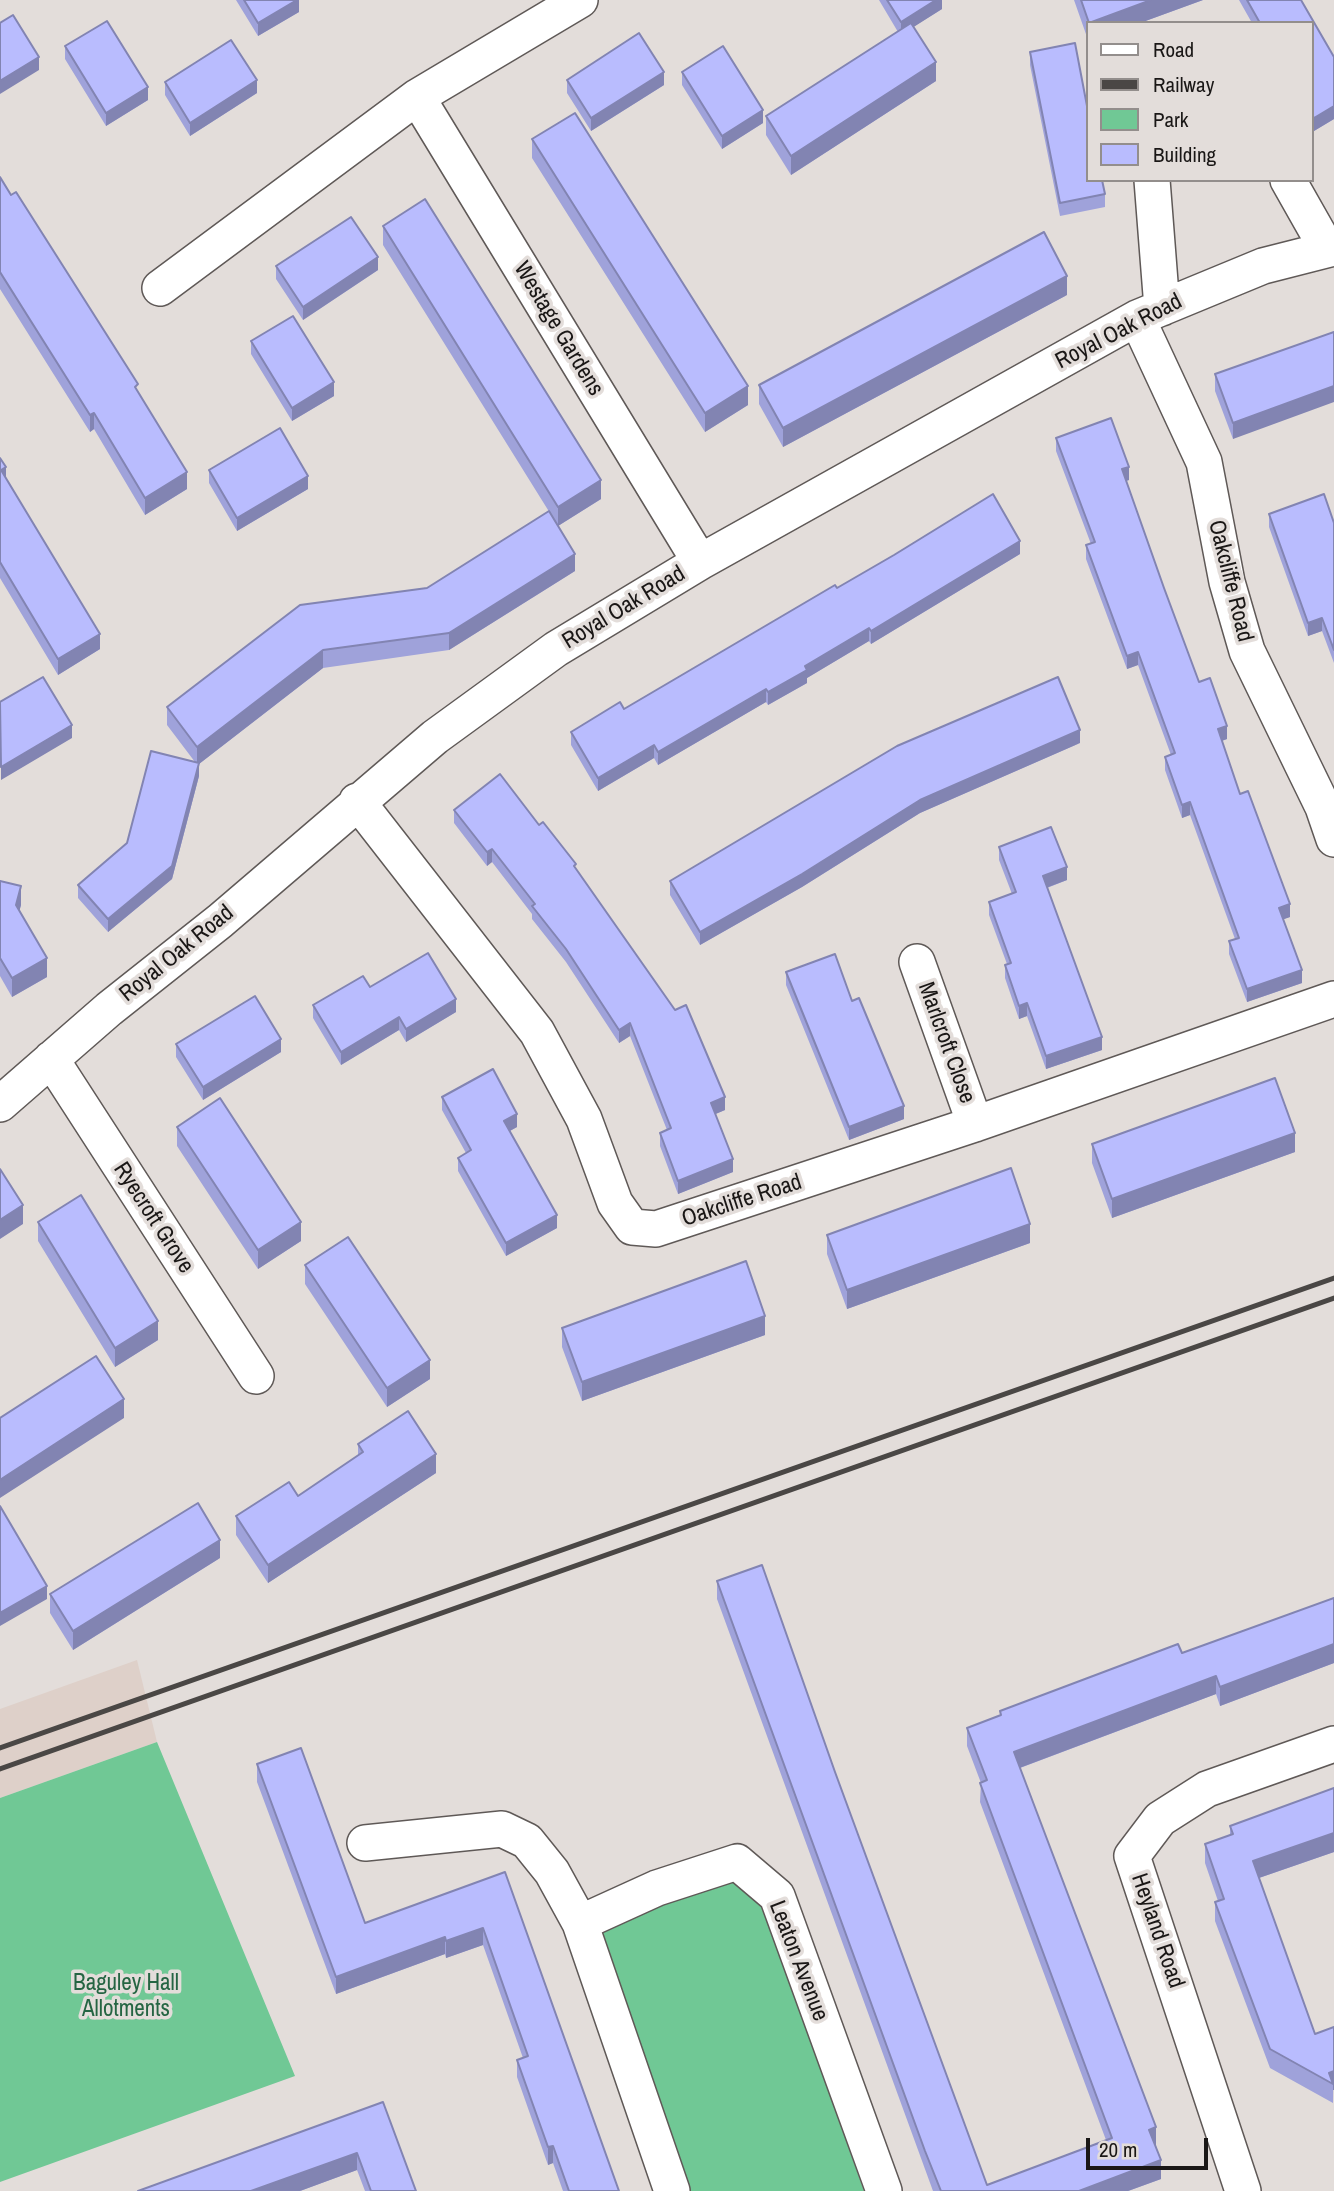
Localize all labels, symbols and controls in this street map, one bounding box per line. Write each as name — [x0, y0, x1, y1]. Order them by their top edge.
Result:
legend — [1086, 21, 1313, 182]
text: Road — [1153, 35, 1194, 64]
text: Railway — [1153, 70, 1214, 99]
text: Park — [1153, 105, 1188, 134]
text: Building — [1153, 140, 1216, 169]
street label: Westage Gardens — [507, 257, 609, 401]
street label: Royal Oak Road — [1051, 288, 1187, 376]
street label: Oakcliffe Road — [1202, 517, 1258, 645]
street label: Royal Oak Road — [558, 561, 690, 655]
street label: Royal Oak Road — [115, 900, 239, 1008]
street label: Marlcroft Close — [911, 979, 981, 1107]
street label: Ryecroft Grove — [107, 1157, 199, 1279]
street label: Oakcliffe Road — [679, 1169, 805, 1233]
street label: Heyland Road — [1124, 1870, 1190, 1992]
street label: Leaton Avenue — [762, 1897, 834, 2025]
park label: Baguley Hall Allotments — [73, 1970, 179, 2024]
scale bar — [1089, 2124, 1212, 2168]
text: 20 m — [1099, 2135, 1137, 2164]

